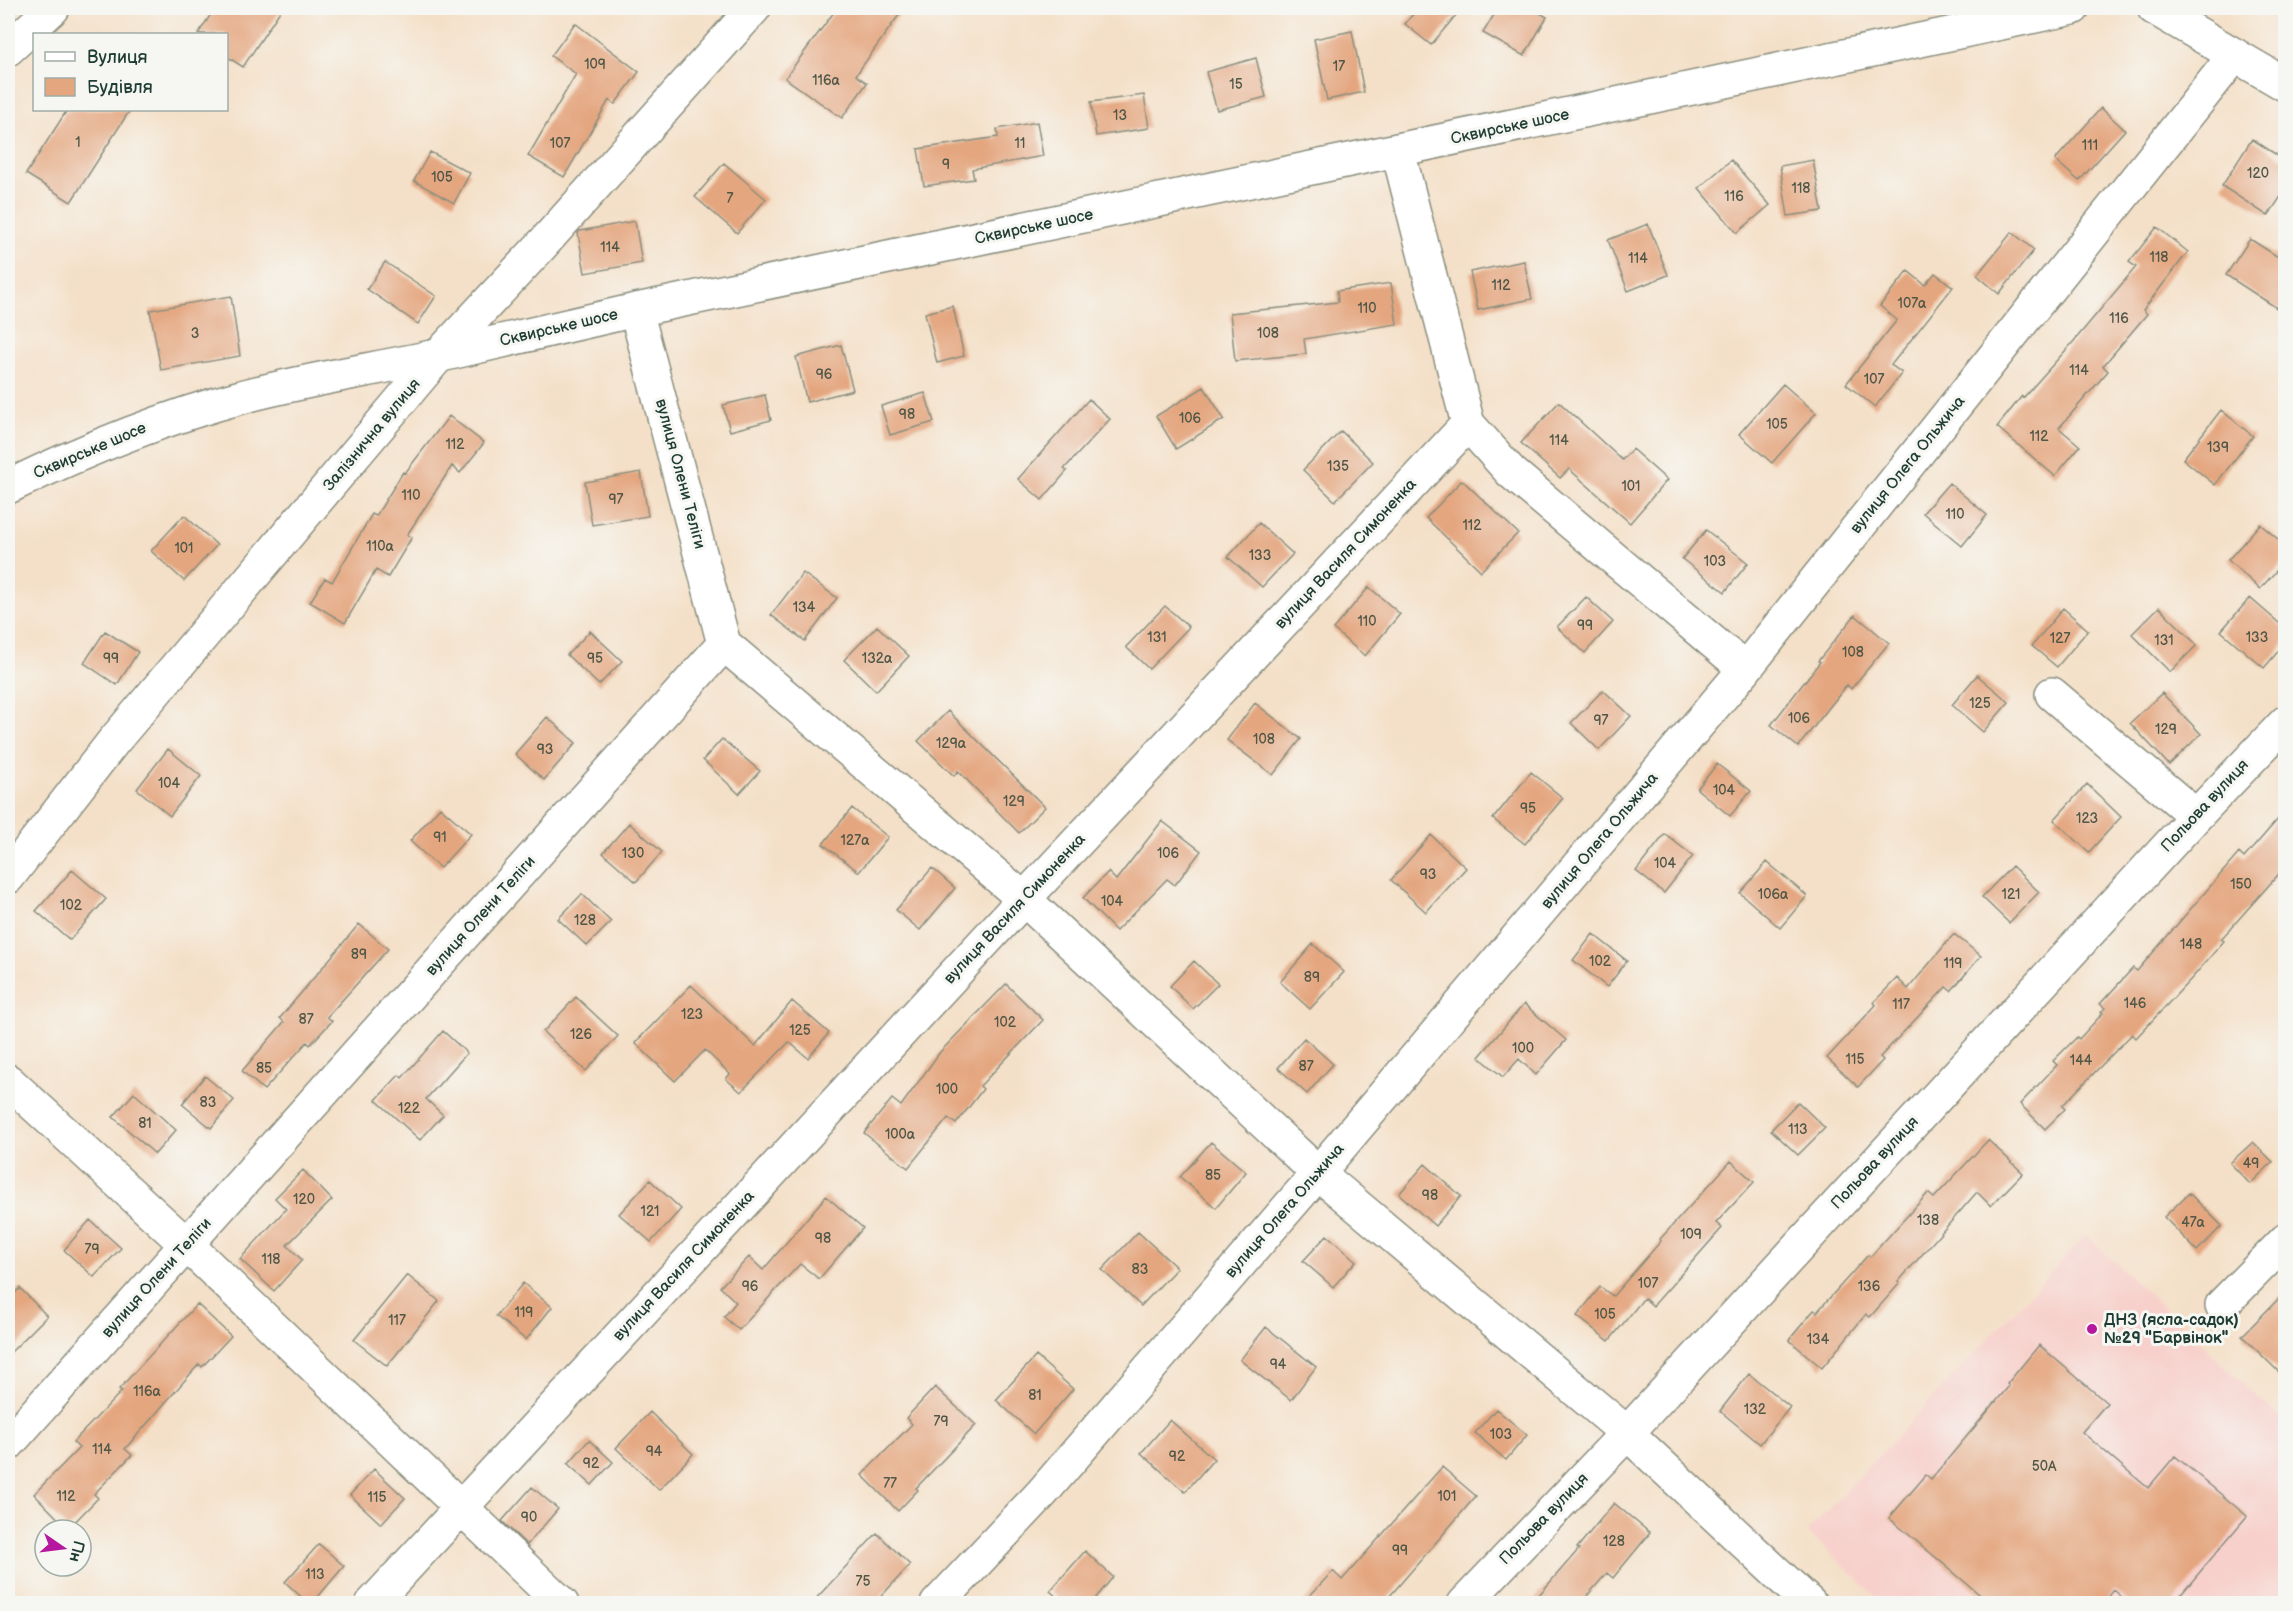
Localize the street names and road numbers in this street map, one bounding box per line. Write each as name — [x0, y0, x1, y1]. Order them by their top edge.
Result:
street label: Сквирське шосе — [1449, 105, 1571, 149]
street label: Сквирське шосе — [973, 205, 1095, 249]
street label: Сквирське шосе — [498, 305, 620, 351]
street label: Залізнична вулиця — [319, 375, 425, 495]
street label: вулиця Олега Ольжича — [1847, 392, 1970, 538]
street label: вулиця Олени Теліги — [651, 397, 709, 551]
street label: Сквирське шосе — [31, 419, 149, 483]
street label: вулиця Василя Симоненка — [1271, 475, 1421, 633]
street label: Польова вулиця — [2157, 756, 2253, 856]
street label: вулиця Олега Ольжича — [1537, 769, 1663, 913]
street label: вулиця Василя Симоненка — [940, 830, 1090, 988]
street label: вулиця Олени Теліги — [422, 852, 540, 980]
street label: Польова вулиця — [1827, 1113, 1923, 1213]
street label: вулиця Олега Ольжича — [1221, 1140, 1349, 1282]
street label: вулиця Василя Симоненка — [609, 1187, 759, 1345]
street label: вулиця Олени Теліги — [98, 1214, 216, 1342]
street label: Польова вулиця — [1496, 1469, 1593, 1569]

